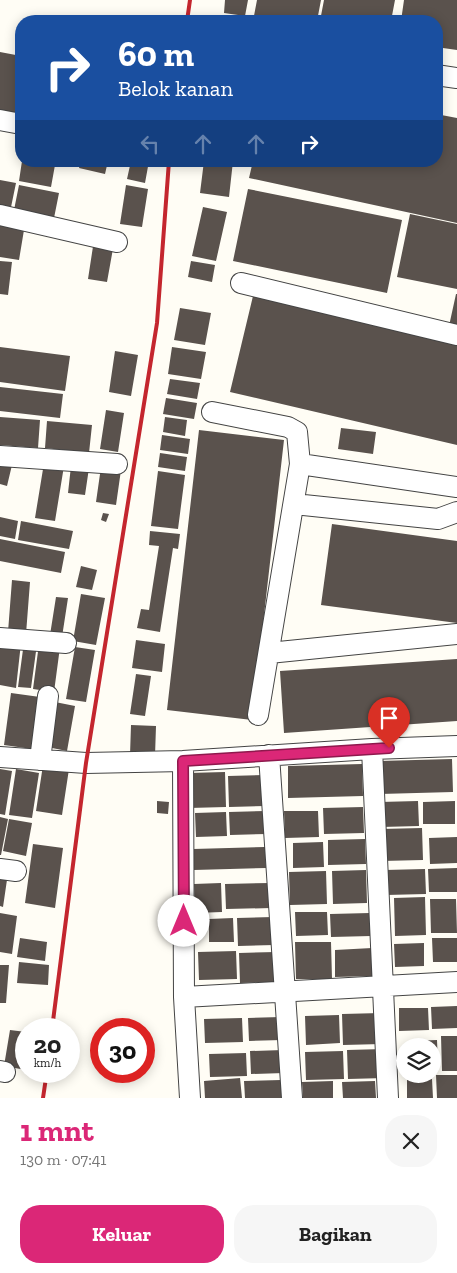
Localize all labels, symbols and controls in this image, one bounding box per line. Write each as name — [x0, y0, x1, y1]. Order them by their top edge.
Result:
text: 60 m — [118, 33, 194, 75]
icon: right — [35, 35, 100, 100]
text: Belok kanan — [118, 75, 233, 102]
icon: left — [136, 130, 164, 158]
icon: ahead — [189, 130, 217, 158]
icon: ahead — [242, 130, 270, 158]
icon: right — [295, 130, 323, 158]
pin — [368, 697, 410, 748]
icon: arrive — [375, 704, 403, 732]
position arrow — [157, 894, 209, 946]
speed limit sign: 30 — [90, 1018, 155, 1083]
text: 20 — [34, 1029, 61, 1059]
map controls — [396, 1038, 441, 1083]
button: layers — [396, 1038, 441, 1083]
text: km/h — [34, 1056, 61, 1070]
text: 1 mnt — [20, 1113, 94, 1149]
button: close — [385, 1115, 437, 1167]
text: 130 m · 07:41 — [20, 1150, 107, 1169]
button: Keluar — [20, 1205, 224, 1263]
button: Bagikan — [234, 1205, 437, 1263]

